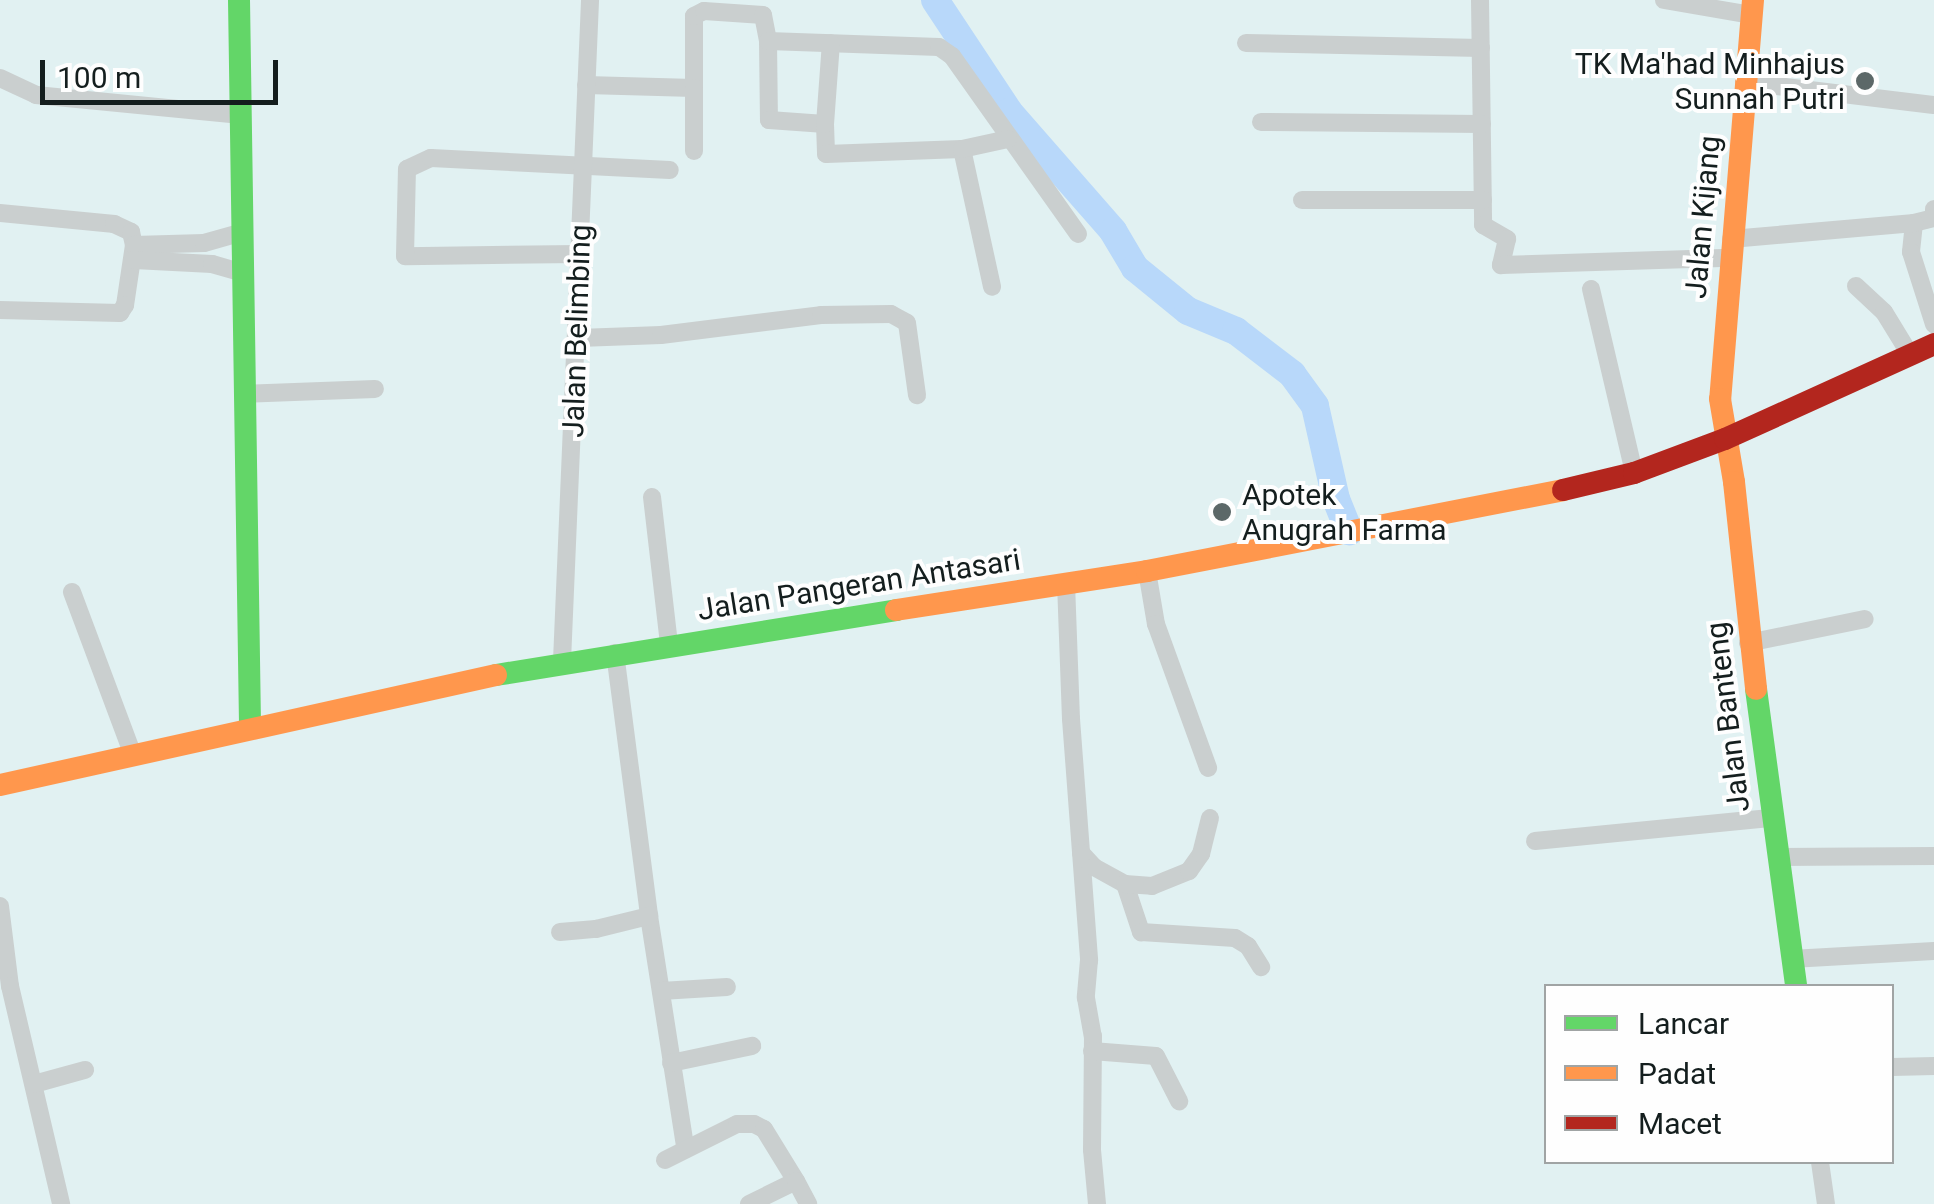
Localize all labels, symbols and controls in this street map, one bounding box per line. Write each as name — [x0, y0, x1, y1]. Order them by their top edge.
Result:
scale bar — [45, 40, 282, 102]
place label: TK Ma'had Minhajus Sunnah Putri — [1575, 46, 1845, 116]
text: 100 m — [57, 60, 141, 95]
marker: TK Ma'had Minhajus Sunnah Putri — [1854, 70, 1876, 92]
street label: Jalan Kijang — [1678, 134, 1728, 300]
street label: Jalan Belimbing — [555, 224, 599, 438]
place label: Apotek Anugrah Farma — [1242, 477, 1447, 548]
marker: Apotek Anugrah Farma — [1211, 501, 1233, 523]
street label: Jalan Pangeran Antasari — [695, 542, 1023, 628]
street label: Jalan Banteng — [1698, 620, 1758, 814]
legend — [1544, 984, 1894, 1164]
text: Lancar — [1638, 1006, 1729, 1041]
text: Padat — [1638, 1056, 1716, 1091]
text: Macet — [1638, 1106, 1722, 1141]

